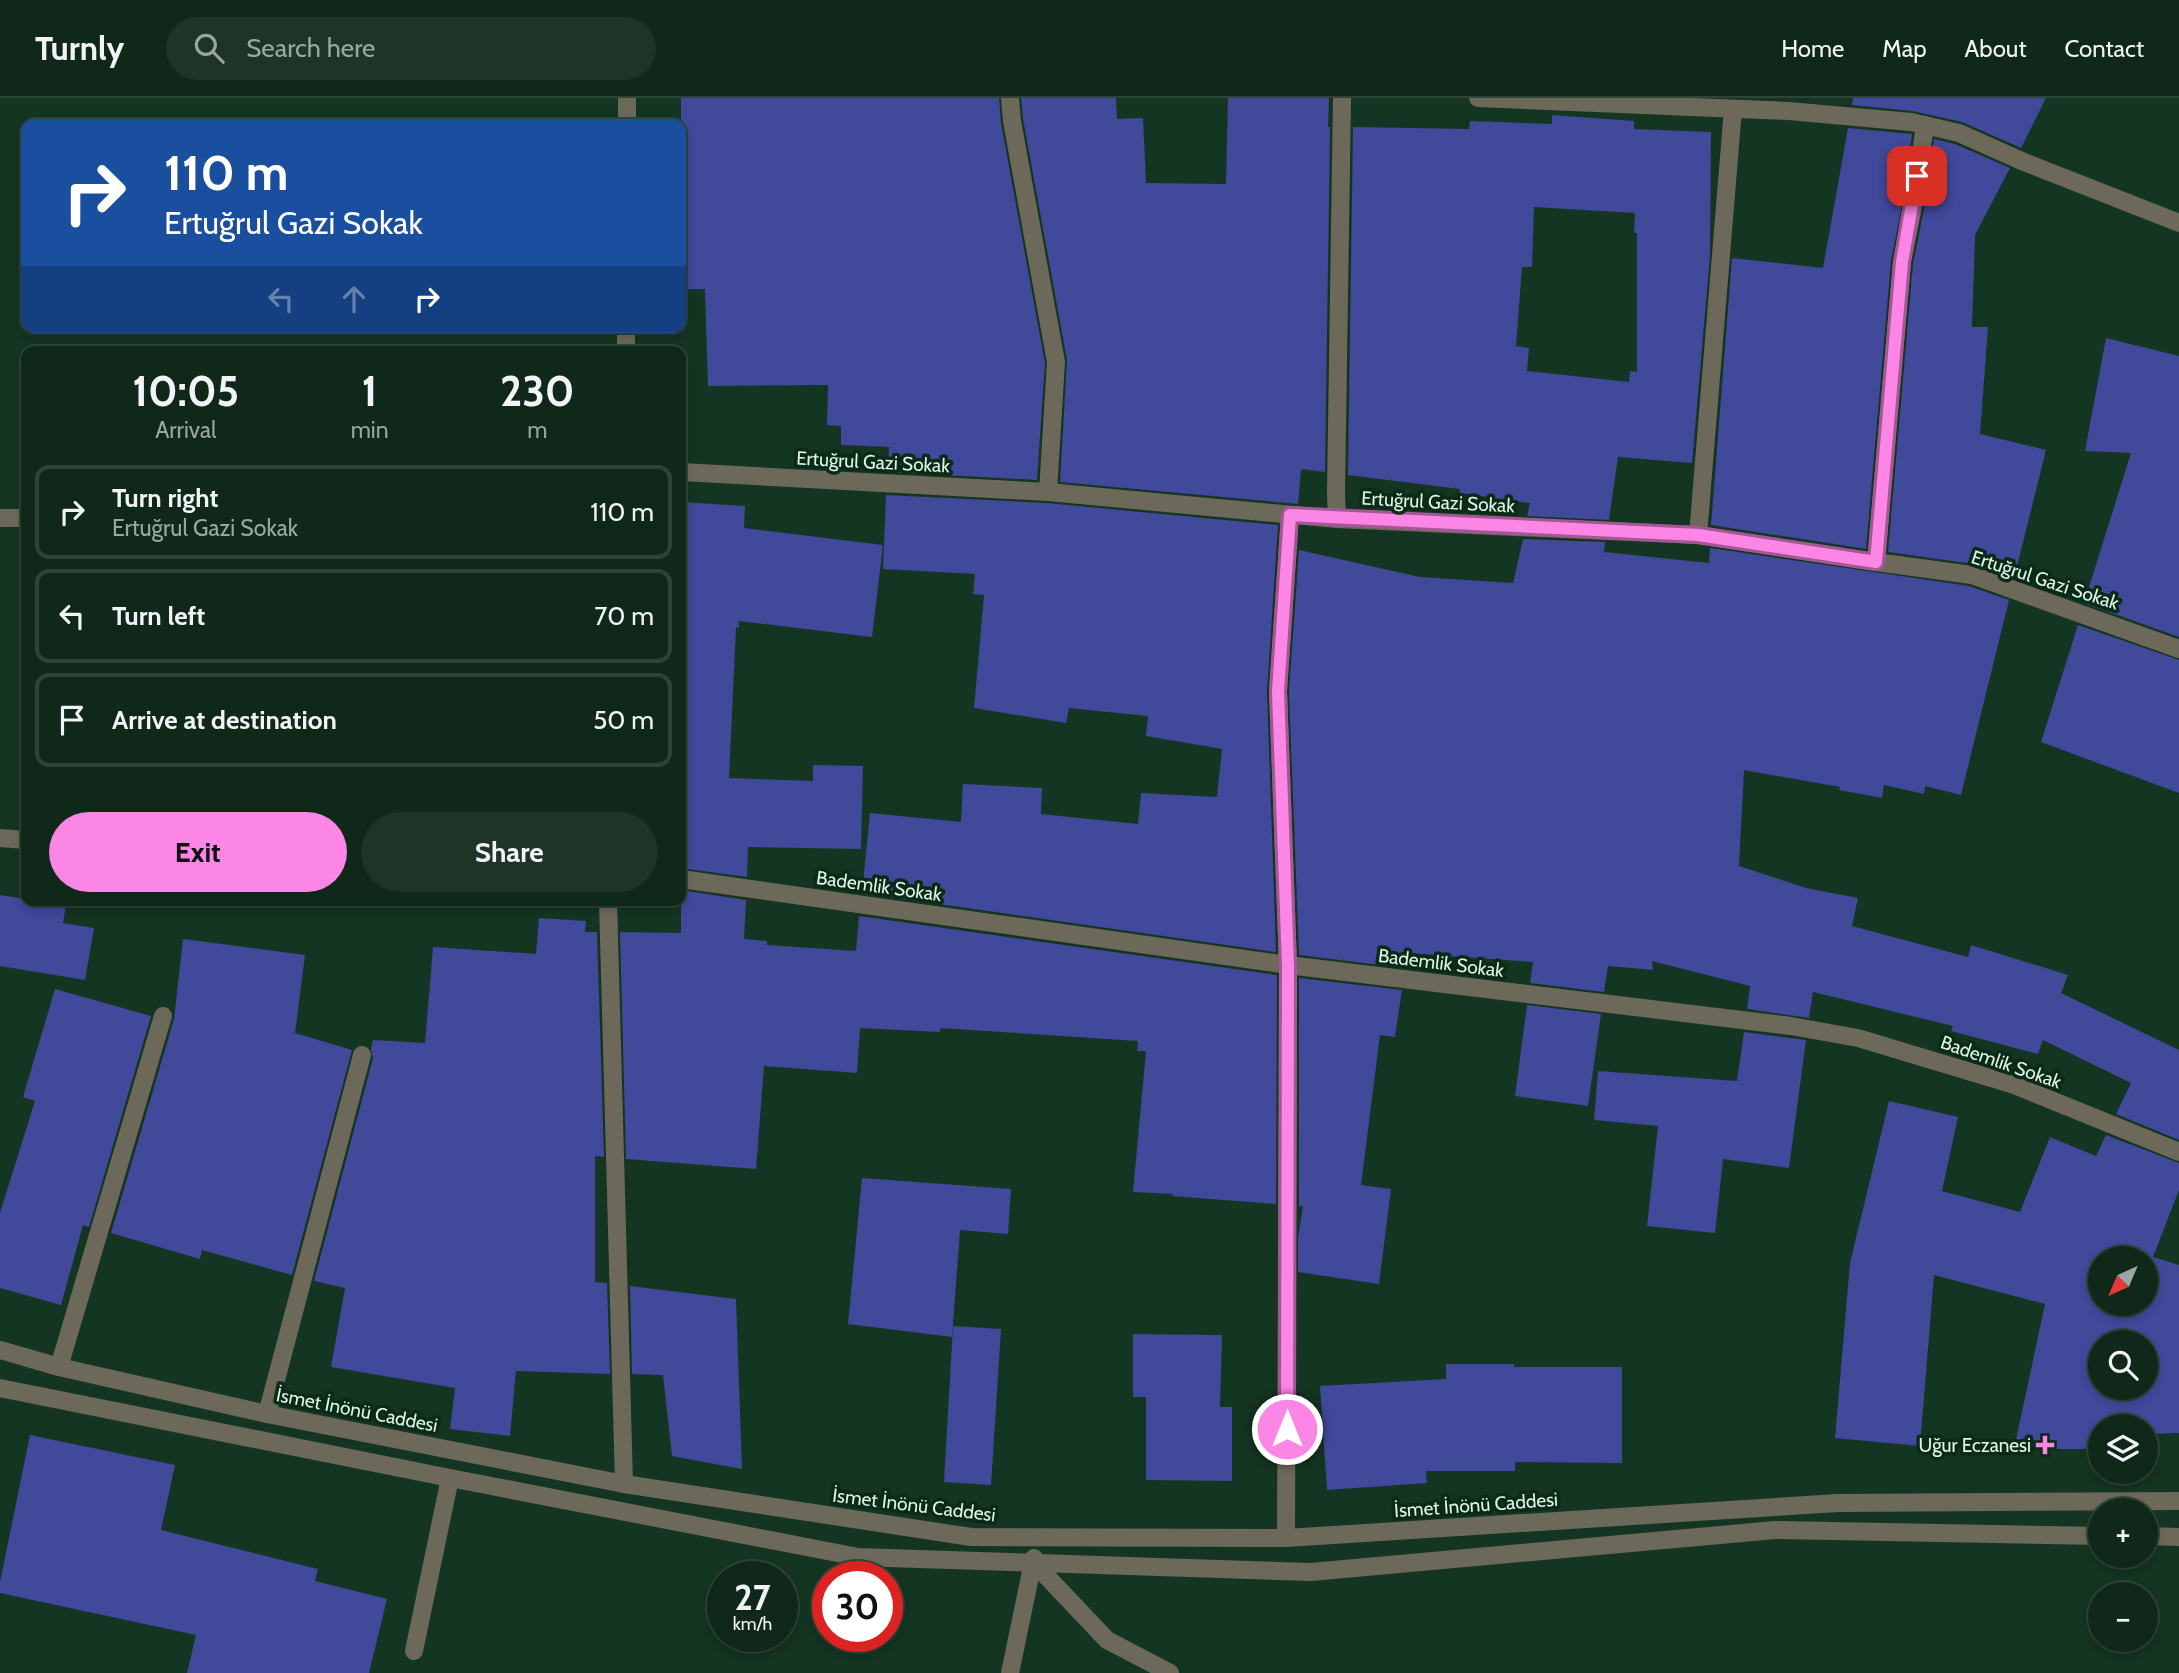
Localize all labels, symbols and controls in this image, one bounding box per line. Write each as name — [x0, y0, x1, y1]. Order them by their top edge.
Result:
search box — [166, 17, 656, 80]
text: Turnly — [35, 28, 124, 68]
icon: search — [190, 29, 228, 67]
text: Search here — [246, 32, 375, 64]
text: Home — [1781, 34, 1844, 63]
text: Map — [1882, 34, 1927, 63]
text: About — [1965, 34, 2027, 63]
text: Contact — [2065, 34, 2144, 63]
text: 110 m — [164, 143, 288, 202]
pin — [1887, 146, 1947, 206]
icon: right — [49, 147, 140, 238]
icon: arrive — [1898, 157, 1936, 195]
text: Ertuğrul Gazi Sokak — [164, 203, 423, 242]
icon: left — [262, 280, 300, 318]
icon: ahead — [335, 280, 373, 318]
icon: right — [408, 280, 446, 318]
text: 10:05 — [132, 365, 239, 417]
text: 1 — [362, 365, 377, 417]
text: 230 — [500, 365, 575, 417]
text: Arrival — [155, 416, 216, 444]
text: min — [351, 416, 389, 444]
text: m — [527, 416, 547, 444]
street label: Ertuğrul Gazi Sokak — [796, 446, 951, 478]
text: Turn right — [112, 482, 218, 514]
street label: Ertuğrul Gazi Sokak — [1361, 486, 1516, 518]
icon: right — [53, 493, 91, 531]
text: 110 m — [590, 496, 654, 528]
text: Ertuğrul Gazi Sokak — [112, 514, 298, 542]
street label: Ertuğrul Gazi Sokak — [1968, 545, 2122, 615]
icon: left — [53, 597, 91, 635]
text: Turn left — [112, 600, 205, 632]
text: 70 m — [594, 600, 654, 632]
icon: arrive — [53, 701, 91, 739]
text: Arrive at destination — [112, 704, 337, 736]
text: 50 m — [593, 704, 654, 736]
button: Exit — [49, 812, 347, 892]
button: Share — [361, 812, 658, 892]
street label: Bademlik Sokak — [815, 866, 944, 906]
street label: Bademlik Sokak — [1377, 944, 1506, 982]
street label: Bademlik Sokak — [1938, 1031, 2065, 1094]
north arrow — [2088, 1246, 2158, 1316]
map controls — [2088, 1246, 2158, 1652]
button: search — [2088, 1330, 2158, 1400]
street label: İsmet İnönü Caddesi — [274, 1383, 440, 1437]
position arrow — [1250, 1392, 1324, 1466]
button: layers — [2088, 1414, 2158, 1484]
place label: Uğur Eczanesi — [1918, 1434, 2031, 1457]
marker: Uğur Eczanesi — [2037, 1437, 2053, 1453]
street label: İsmet İnönü Caddesi — [831, 1484, 997, 1526]
street label: İsmet İnönü Caddesi — [1393, 1488, 1559, 1522]
button: + — [2088, 1498, 2158, 1568]
speed limit sign: 30 — [812, 1561, 903, 1652]
text: 27 — [734, 1576, 771, 1619]
button: − — [2088, 1582, 2158, 1652]
text: km/h — [733, 1613, 772, 1635]

